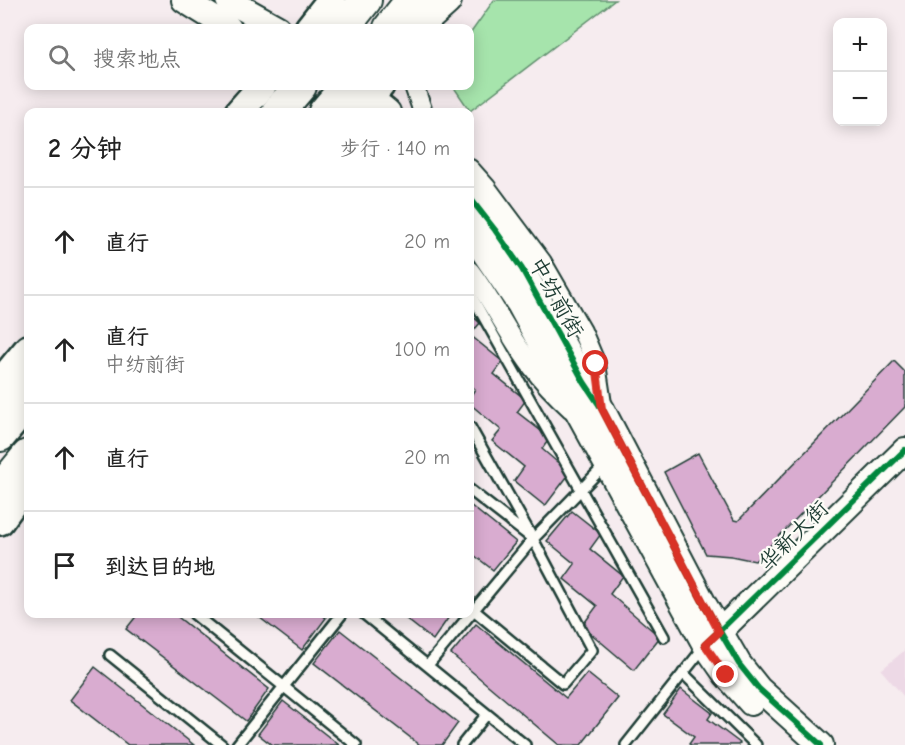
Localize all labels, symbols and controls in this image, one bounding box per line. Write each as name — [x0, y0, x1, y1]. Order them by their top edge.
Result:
map controls — [833, 18, 887, 126]
button: + — [833, 18, 887, 72]
search box — [24, 24, 474, 90]
icon: search — [45, 41, 78, 74]
text: 搜索地点 — [93, 46, 181, 72]
button: − — [833, 72, 887, 126]
text: 2 分钟 — [48, 134, 122, 164]
text: 步行 · 140 m — [340, 137, 450, 160]
icon: ahead — [48, 225, 81, 258]
text: 直行 — [105, 230, 149, 256]
text: 20 m — [404, 230, 450, 253]
street label: 中纺前街 — [523, 253, 589, 342]
text: 直行 — [105, 324, 149, 350]
icon: ahead — [48, 333, 81, 366]
text: 100 m — [395, 338, 450, 361]
route start — [582, 350, 608, 376]
text: 中纺前街 — [105, 353, 185, 376]
icon: ahead — [48, 441, 81, 474]
text: 直行 — [105, 446, 149, 472]
text: 20 m — [404, 446, 450, 469]
street label: 华新大街 — [753, 495, 834, 576]
icon: arrive — [48, 549, 81, 582]
text: 到达目的地 — [105, 554, 215, 580]
route end — [712, 661, 738, 687]

